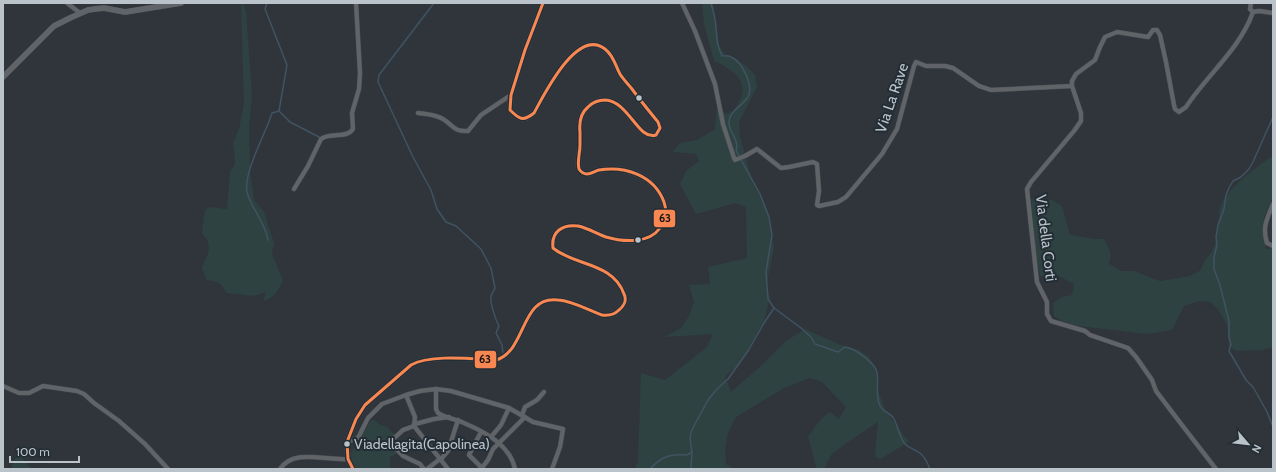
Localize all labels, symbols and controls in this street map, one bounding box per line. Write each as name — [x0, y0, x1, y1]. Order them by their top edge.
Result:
street label: Via La Rave — [872, 61, 912, 135]
unlabelled marker — [634, 93, 644, 103]
street label: Via della Corti — [1032, 193, 1060, 283]
line badge: 63 — [653, 209, 676, 228]
text: 63 — [659, 211, 671, 225]
unlabelled marker — [633, 235, 643, 245]
line badge: 63 — [474, 350, 497, 369]
text: 63 — [479, 352, 491, 366]
north arrow — [1228, 424, 1268, 464]
place label: Viadellagita(Capolinea) — [354, 435, 490, 453]
scale bar — [10, 438, 79, 464]
marker: Viadellagita(Capolinea) — [342, 439, 352, 449]
text: N — [1249, 442, 1265, 455]
text: 100 m — [16, 444, 50, 459]

